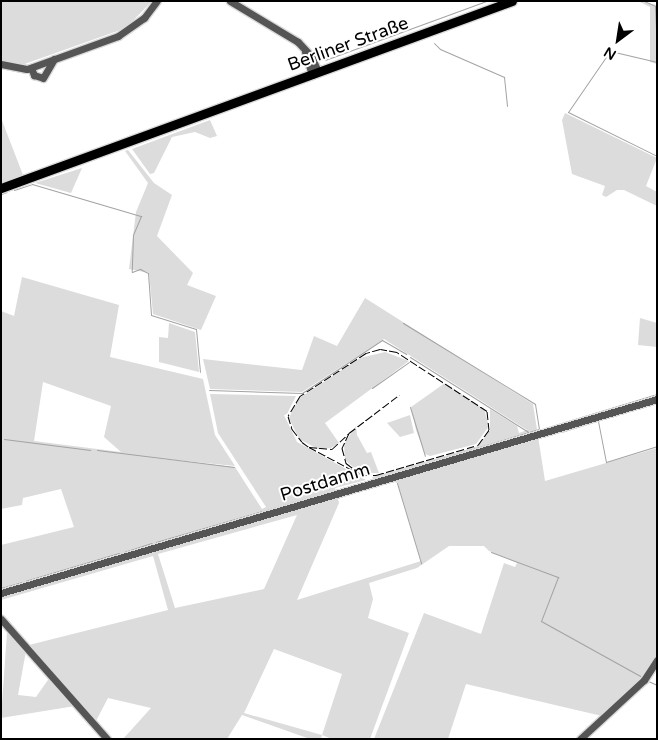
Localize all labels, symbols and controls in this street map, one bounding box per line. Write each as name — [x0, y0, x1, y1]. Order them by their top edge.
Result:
street label: Berliner Straße — [285, 12, 411, 76]
north arrow — [593, 15, 643, 65]
text: N — [601, 43, 619, 63]
street label: Postdamm — [278, 458, 372, 506]

